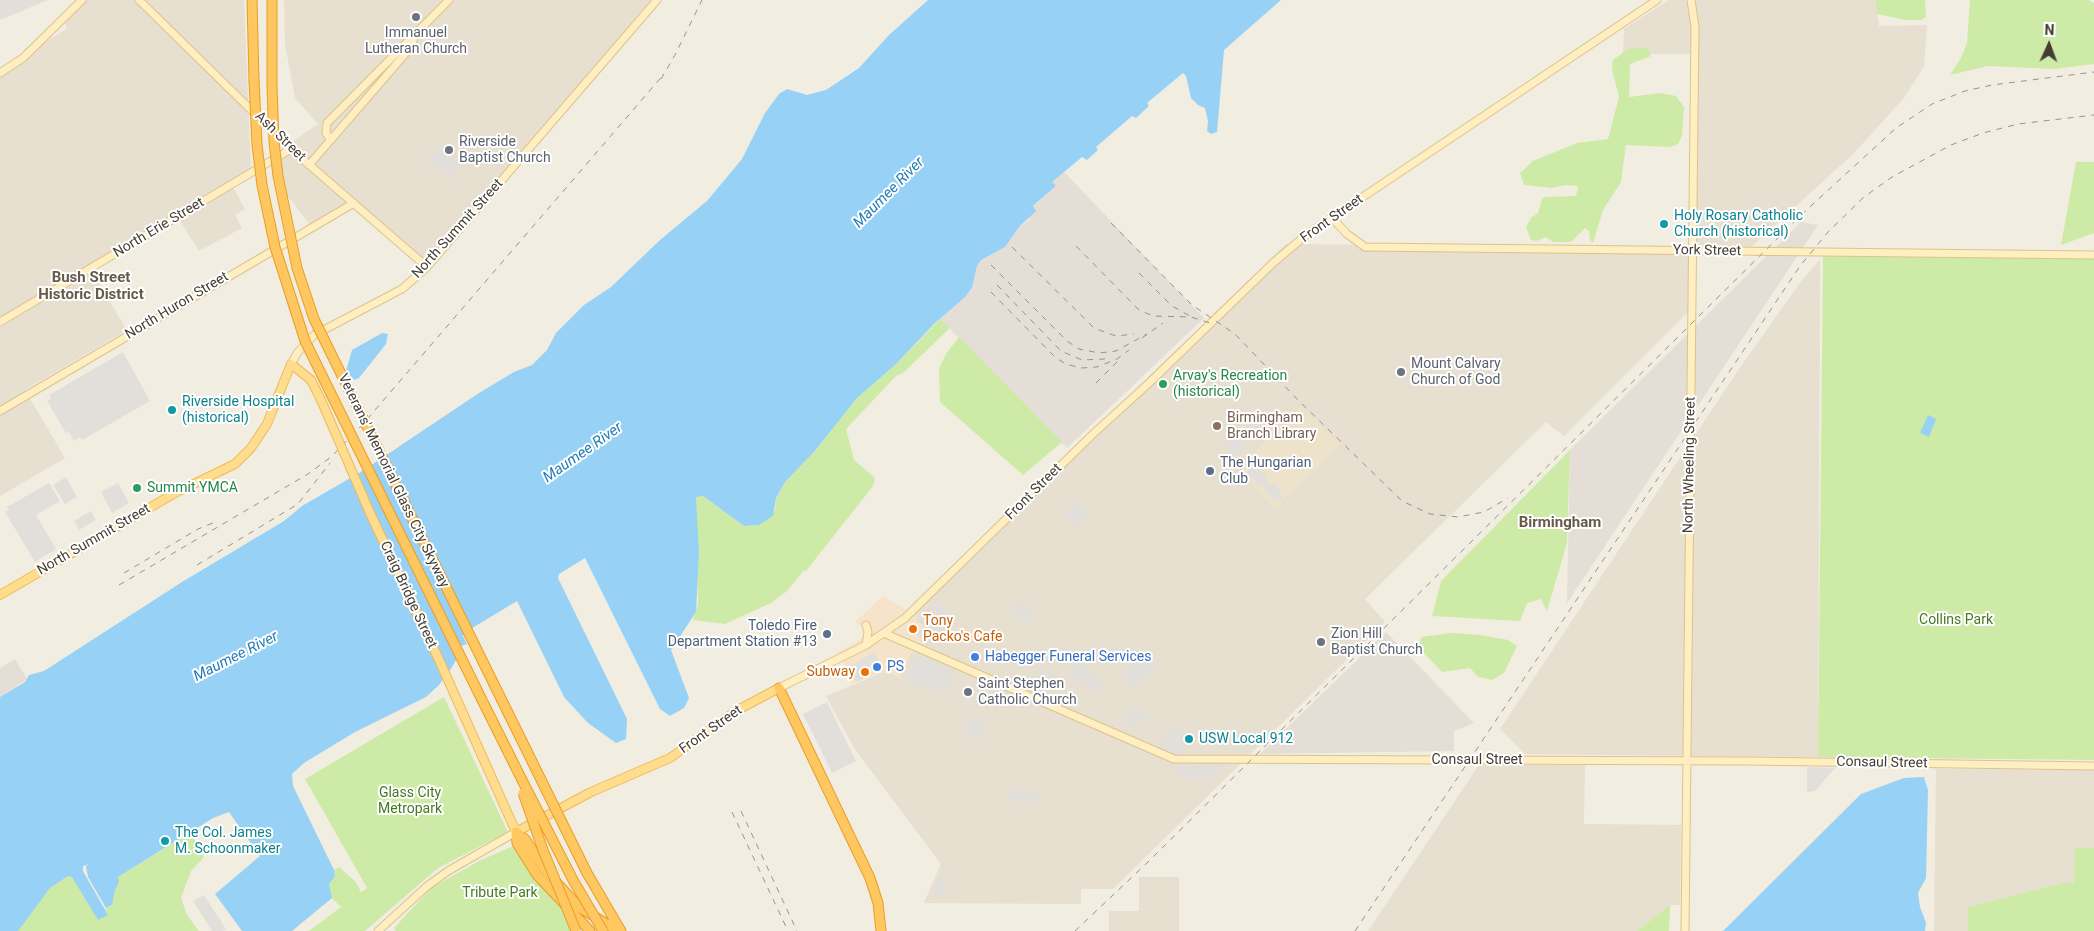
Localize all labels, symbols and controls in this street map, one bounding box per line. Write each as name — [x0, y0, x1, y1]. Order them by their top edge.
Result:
marker: Immanuel Lutheran Church — [410, 11, 422, 23]
north arrow — [2024, 20, 2074, 70]
text: N — [2044, 22, 2055, 38]
place label: Immanuel Lutheran Church — [365, 25, 467, 58]
street label: Ash Street — [251, 109, 309, 165]
place label: Riverside Baptist Church — [459, 134, 551, 166]
marker: Riverside Baptist Church — [443, 144, 455, 156]
water label: Maumee River — [850, 154, 928, 232]
street label: North Summit Street — [409, 176, 507, 282]
street label: Front Street — [1297, 191, 1367, 247]
street label: North Erie Street — [111, 194, 207, 262]
place label: Holy Rosary Catholic Church (historical) — [1674, 208, 1803, 240]
marker: Holy Rosary Catholic Church (historical) — [1658, 218, 1670, 230]
street label: York Street — [1673, 242, 1741, 260]
district label: Bush Street Historic District — [38, 269, 144, 304]
street label: North Huron Street — [122, 269, 232, 343]
place label: Mount Calvary Church of God — [1411, 356, 1501, 388]
marker: Mount Calvary Church of God — [1395, 366, 1407, 378]
place label: Arvay's Recreation (historical) — [1173, 368, 1287, 401]
street label: Veterans' Memorial Glass City Skyway — [334, 371, 452, 591]
marker: Arvay's Recreation (historical) — [1157, 378, 1169, 390]
place label: Riverside Hospital (historical) — [182, 394, 294, 427]
street label: North Wheeling Street — [1680, 397, 1700, 533]
marker: Riverside Hospital (historical) — [166, 404, 178, 416]
place label: Birmingham Branch Library — [1227, 410, 1316, 442]
water label: Maumee River — [540, 419, 626, 487]
marker: Birmingham Branch Library — [1211, 420, 1223, 432]
place label: The Hungarian Club — [1220, 455, 1311, 488]
street label: Front Street — [1002, 460, 1066, 524]
marker: The Hungarian Club — [1204, 465, 1216, 477]
place label: Summit YMCA — [147, 480, 238, 496]
marker: Summit YMCA — [131, 482, 143, 494]
street label: North Summit Street — [34, 501, 154, 579]
district label: Birmingham — [1519, 514, 1601, 532]
street label: Craig Bridge Street — [376, 539, 440, 651]
park label: Collins Park — [1919, 612, 1993, 628]
place label: Tony Packo's Cafe — [923, 613, 1002, 646]
place label: Toledo Fire Department Station #13 — [668, 618, 817, 650]
marker: Tony Packo's Cafe — [907, 623, 919, 635]
place label: Zion Hill Baptist Church — [1331, 626, 1423, 658]
water label: Maumee River — [191, 628, 281, 686]
marker: Toledo Fire Department Station #13 — [821, 628, 833, 640]
marker: Zion Hill Baptist Church — [1315, 636, 1327, 648]
place label: Habegger Funeral Services — [985, 649, 1151, 665]
marker: Habegger Funeral Services — [969, 651, 981, 663]
place label: PS — [887, 659, 904, 675]
marker: PS — [871, 661, 883, 673]
place label: Subway — [806, 664, 855, 680]
marker: Subway — [859, 666, 871, 678]
place label: Saint Stephen Catholic Church — [978, 676, 1077, 709]
marker: Saint Stephen Catholic Church — [962, 686, 974, 698]
street label: Front Street — [676, 702, 746, 758]
place label: USW Local 912 — [1199, 731, 1293, 747]
marker: USW Local 912 — [1183, 733, 1195, 745]
street label: Consaul Street — [1431, 752, 1523, 768]
street label: Consaul Street — [1836, 754, 1928, 772]
park label: Glass City Metropark — [378, 785, 442, 818]
place label: The Col. James M. Schoonmaker — [175, 825, 280, 858]
marker: The Col. James M. Schoonmaker — [159, 835, 171, 847]
park label: Tribute Park — [462, 885, 538, 901]

